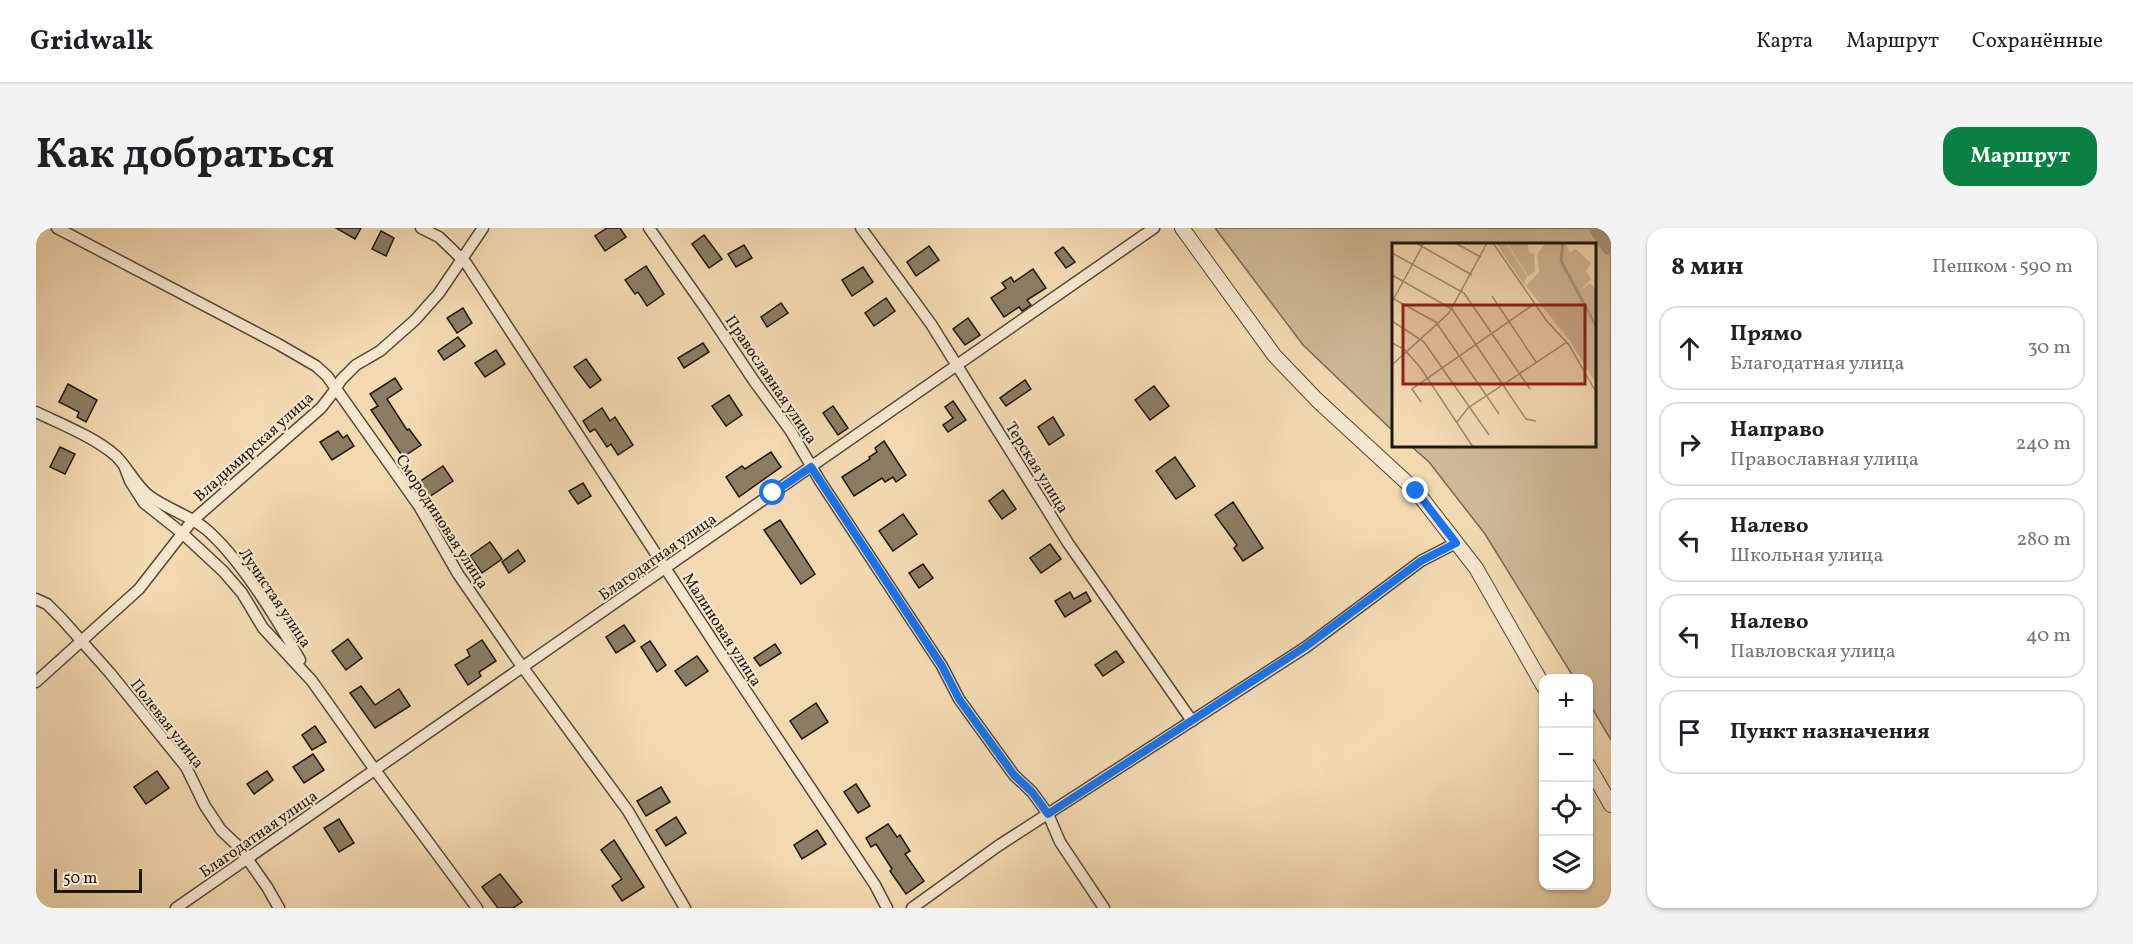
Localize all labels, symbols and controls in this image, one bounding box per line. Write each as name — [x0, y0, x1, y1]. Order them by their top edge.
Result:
text: Gridwalk — [30, 22, 153, 61]
text: Карта — [1756, 27, 1813, 56]
text: Маршрут — [1846, 27, 1939, 56]
text: Сохранённые — [1972, 27, 2103, 56]
text: Как добраться — [36, 127, 335, 186]
button: Маршрут — [1943, 127, 2097, 186]
inset map — [1392, 243, 1596, 447]
text: 8 мин — [1671, 249, 1743, 285]
text: Пешком · 590 m — [1932, 253, 2073, 281]
street label: Православная улица — [719, 311, 822, 449]
text: Прямо — [1730, 319, 1802, 350]
icon: ahead — [1673, 332, 1706, 365]
text: 30 m — [2027, 334, 2071, 362]
text: Благодатная улица — [1730, 350, 1904, 378]
street label: Владимирская улица — [190, 388, 319, 507]
text: Направо — [1730, 415, 1824, 446]
street label: Терская улица — [999, 418, 1073, 518]
icon: right — [1673, 428, 1706, 461]
text: 240 m — [2016, 430, 2071, 458]
text: Православная улица — [1730, 446, 1919, 474]
street label: Смородиновая улица — [390, 451, 493, 594]
route end — [1402, 477, 1428, 503]
route start — [759, 479, 785, 505]
street label: Благодатная улица — [595, 509, 722, 607]
text: Налево — [1730, 511, 1809, 542]
icon: left — [1673, 524, 1706, 557]
text: 280 m — [2016, 526, 2071, 554]
text: Школьная улица — [1730, 542, 1883, 570]
street label: Лучистая улица — [233, 544, 316, 653]
street label: Малиновая улица — [676, 569, 766, 691]
text: Налево — [1730, 607, 1809, 638]
icon: left — [1673, 620, 1706, 653]
text: 40 m — [2026, 622, 2071, 650]
text: Павловская улица — [1730, 638, 1896, 666]
map controls — [1539, 674, 1593, 890]
button: + — [1539, 674, 1593, 728]
street label: Полевая улица — [124, 675, 208, 774]
icon: arrive — [1673, 716, 1706, 749]
text: Пункт назначения — [1730, 717, 1930, 748]
button: − — [1539, 728, 1593, 782]
button: locate — [1539, 782, 1593, 836]
street label: Благодатная улица — [196, 786, 323, 884]
button: layers — [1539, 836, 1593, 890]
scale bar — [54, 866, 142, 894]
text: 50 m — [63, 868, 97, 890]

